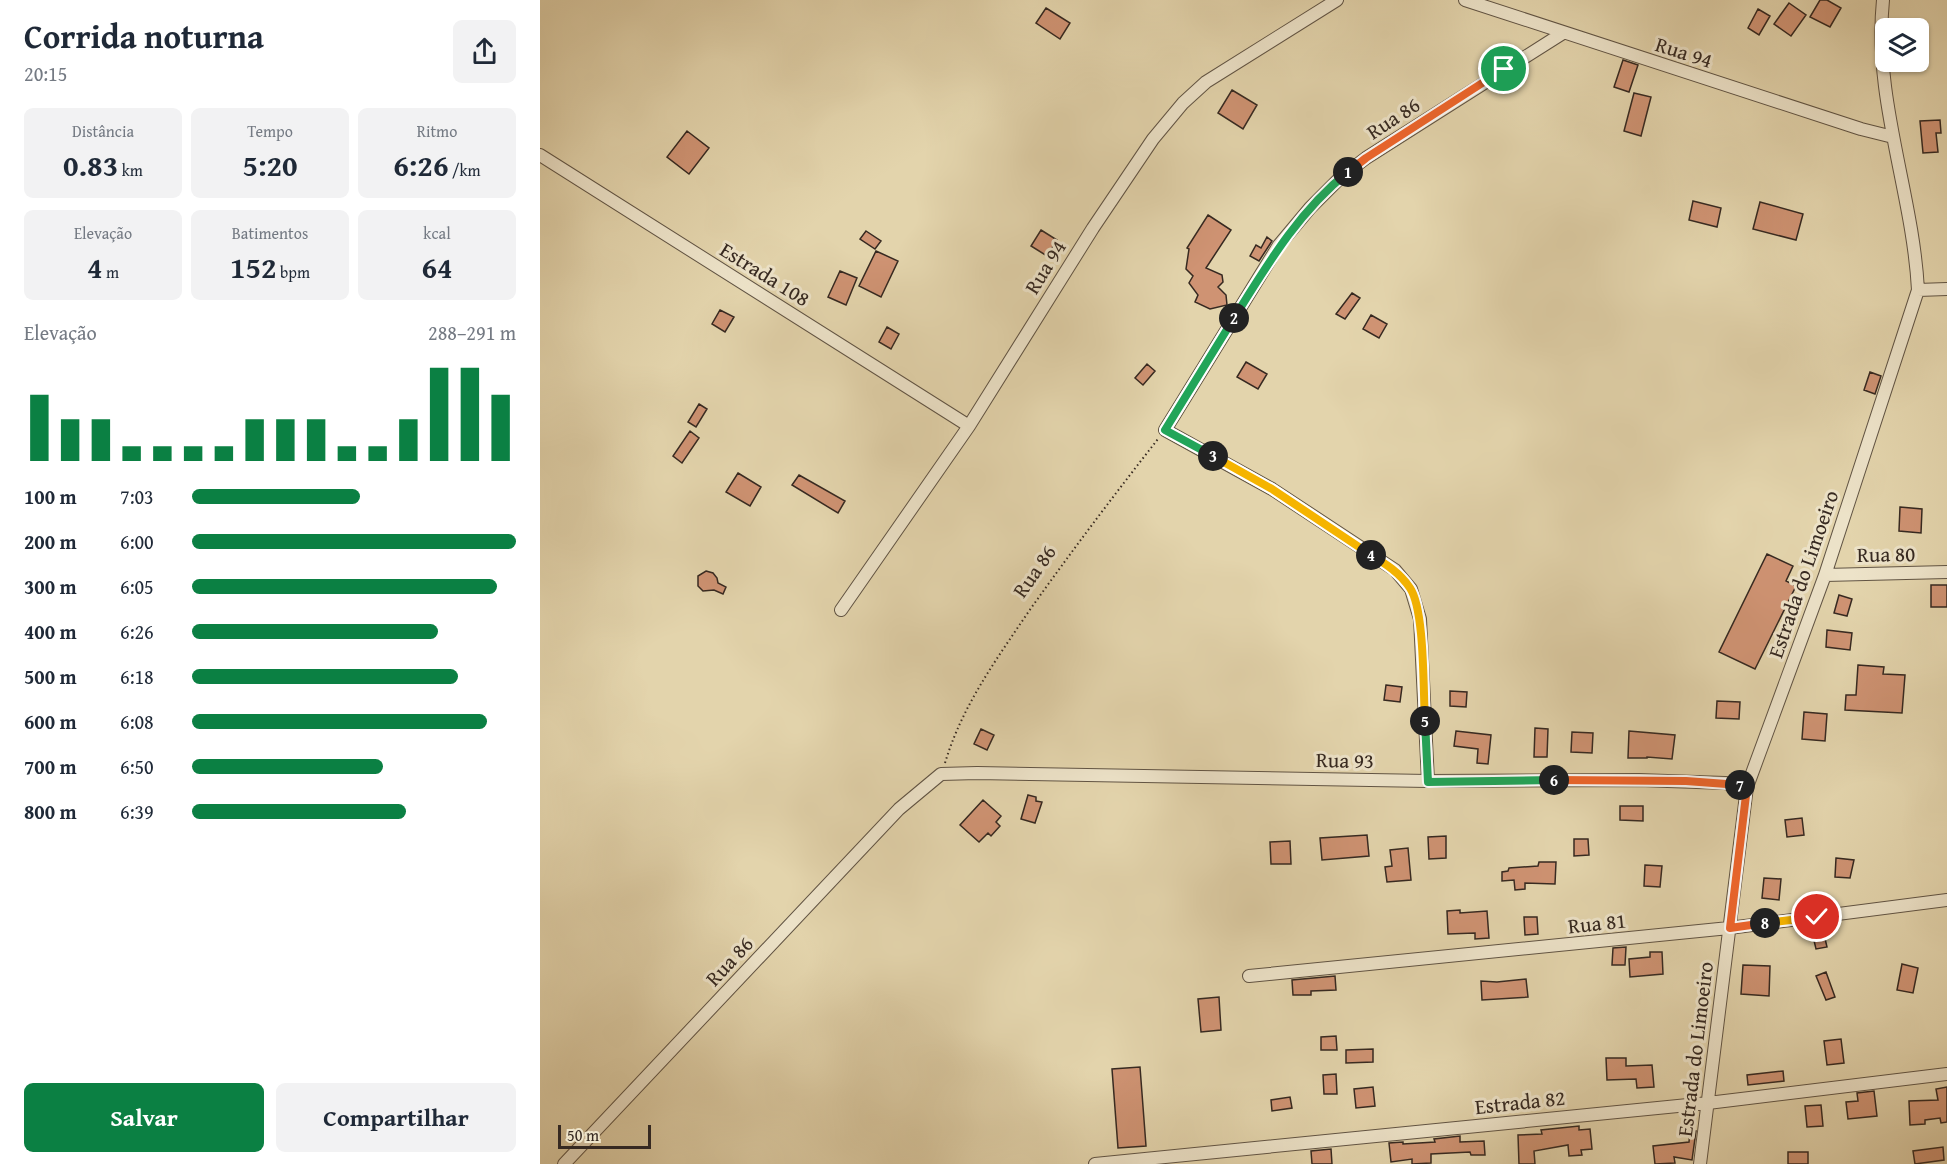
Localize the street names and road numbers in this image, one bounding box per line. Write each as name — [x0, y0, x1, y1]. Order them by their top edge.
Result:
street label: Rua 94 — [1652, 28, 1716, 76]
street label: Rua 86 — [1360, 89, 1426, 147]
street label: Estrada 108 — [714, 234, 816, 314]
street label: Rua 94 — [1016, 234, 1074, 300]
street label: Estrada do Limoeiro — [1760, 486, 1846, 662]
street label: Rua 86 — [1005, 538, 1063, 604]
street label: Rua 80 — [1857, 538, 1915, 570]
street label: Rua 93 — [1316, 744, 1374, 776]
street label: Rua 81 — [1566, 905, 1628, 941]
street label: Rua 86 — [698, 929, 760, 993]
street label: Estrada do Limoeiro — [1669, 960, 1721, 1138]
street label: Estrada 82 — [1473, 1082, 1567, 1122]

